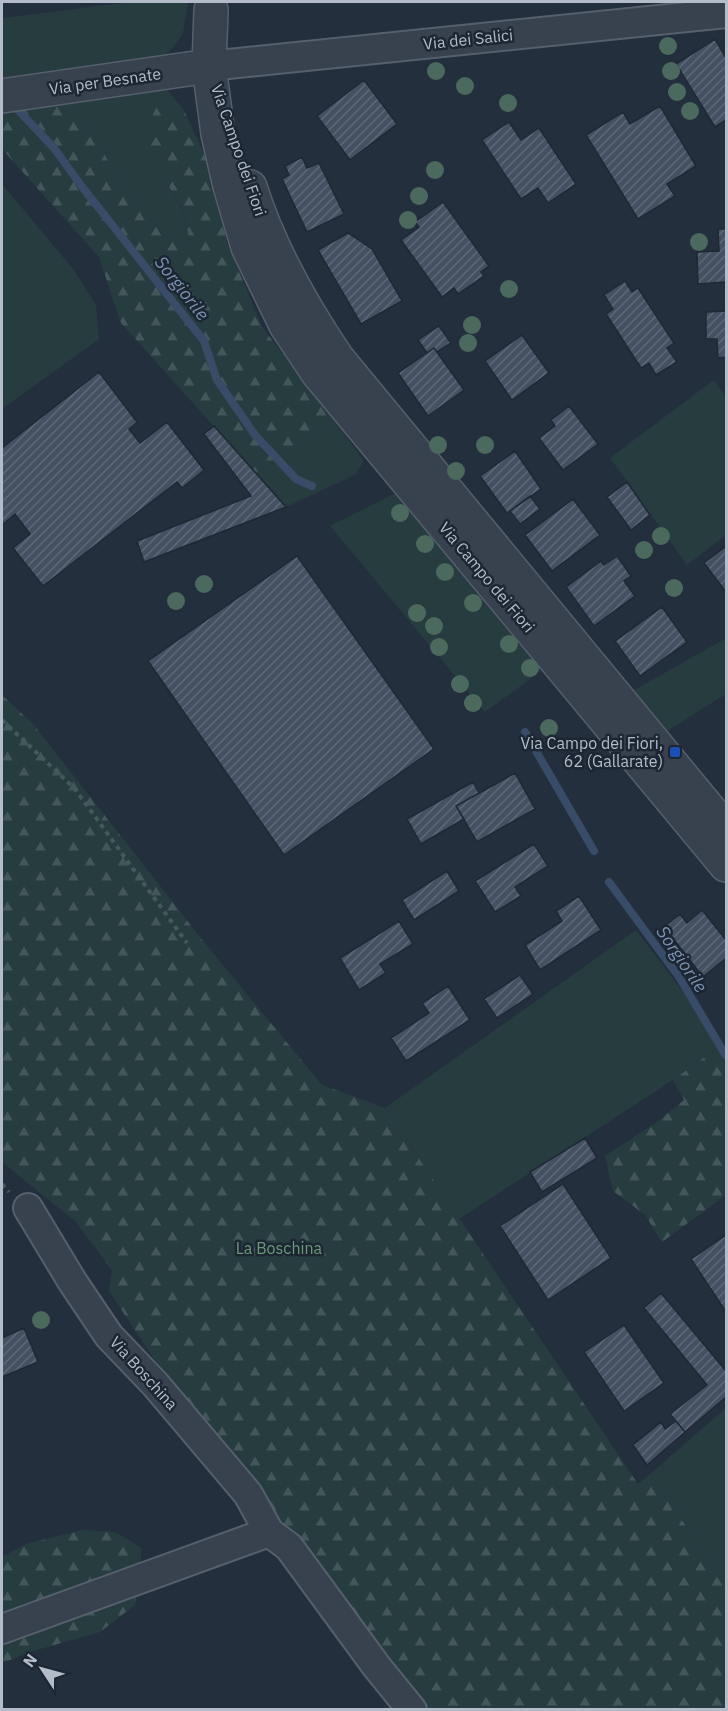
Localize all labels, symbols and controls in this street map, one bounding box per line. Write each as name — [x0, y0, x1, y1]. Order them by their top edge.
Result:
street label: Via dei Salici — [422, 24, 514, 54]
street label: Via per Besnate — [48, 63, 162, 99]
street label: Via Campo dei Fiori — [207, 81, 271, 219]
water label: Sorgiorile — [150, 251, 214, 325]
street label: Via Campo dei Fiori — [435, 518, 539, 636]
place label: Via Campo dei Fiori, 62 (Gallarate) — [521, 733, 663, 771]
marker: Via Campo dei Fiori, 62 (Gallarate) — [668, 745, 682, 759]
water label: Sorgiorile — [651, 921, 713, 997]
park label: La Boschina — [236, 1238, 323, 1258]
street label: Via Boschina — [106, 1332, 183, 1414]
north arrow — [12, 1639, 72, 1699]
text: N — [18, 1650, 41, 1671]

